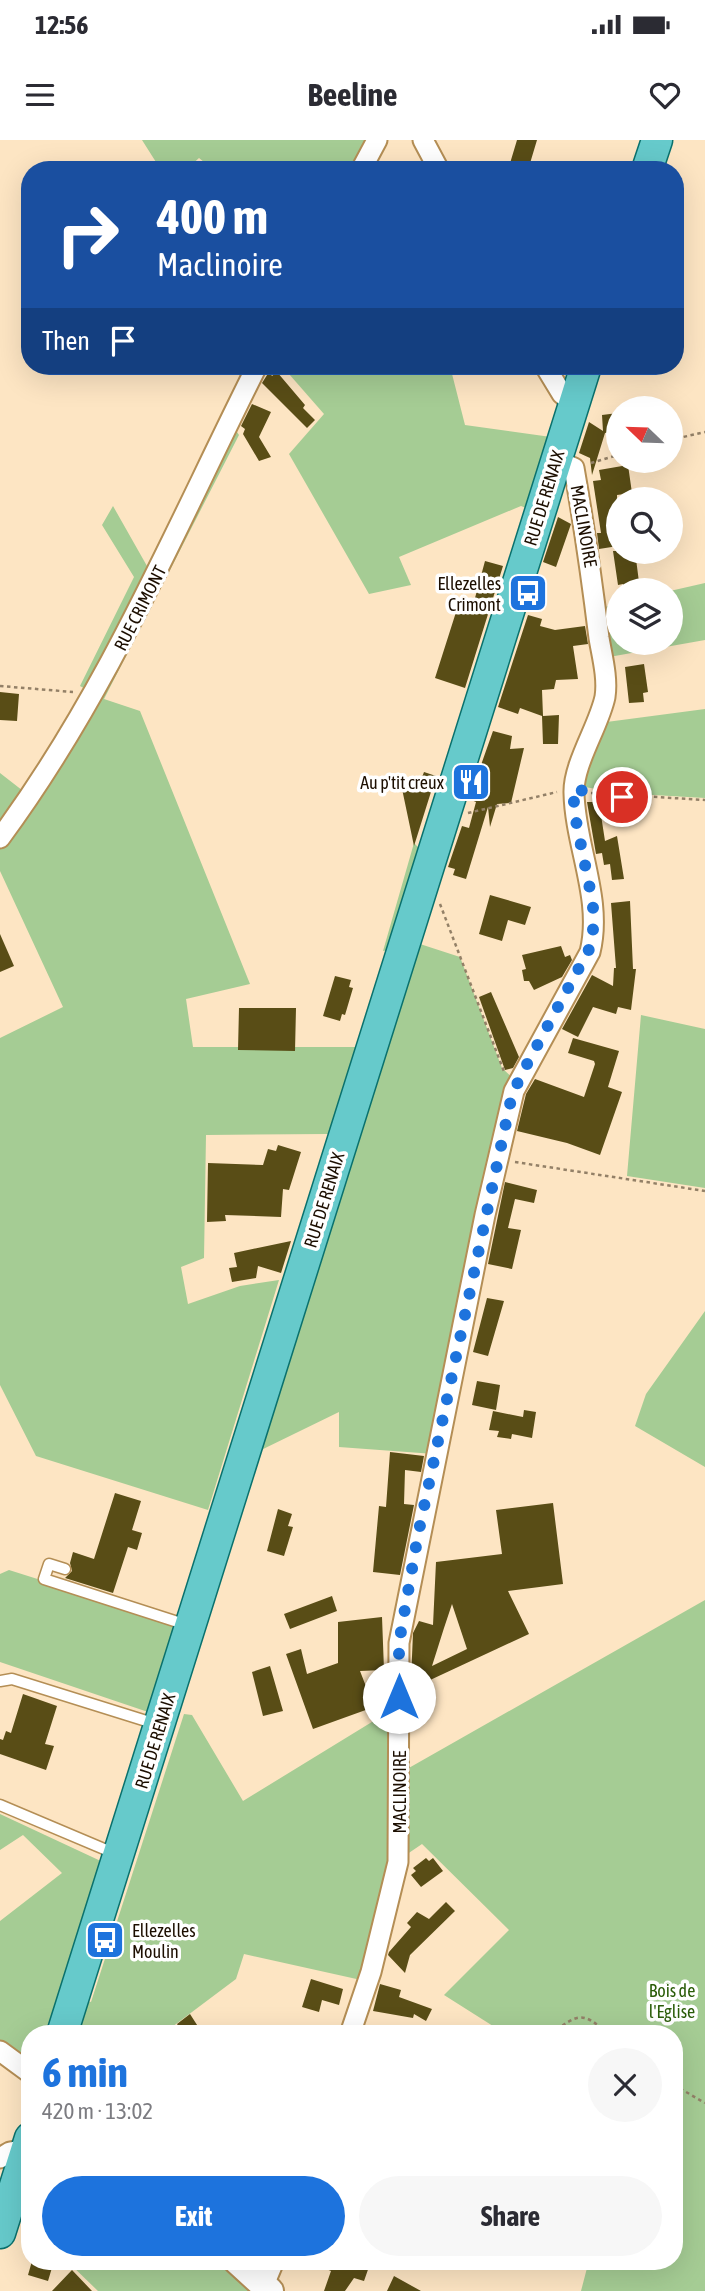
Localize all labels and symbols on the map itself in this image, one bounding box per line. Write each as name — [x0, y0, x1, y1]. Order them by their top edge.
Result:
north arrow — [606, 396, 682, 472]
street label: RUE DE RENAIX — [520, 447, 569, 548]
street label: MACLINOIRE — [566, 483, 602, 569]
street label: RUE CRIMONT — [110, 562, 170, 654]
bus stop icon: Ellezelles Crimont — [507, 572, 549, 614]
place label: Ellezelles Crimont — [437, 573, 501, 615]
restaurant icon: Au p'tit creux — [450, 761, 492, 803]
pin — [592, 767, 652, 827]
place label: Au p'tit creux — [360, 772, 444, 793]
street label: RUE DE RENAIX — [300, 1149, 349, 1250]
position arrow — [362, 1660, 436, 1734]
street label: RUE DE RENAIX — [131, 1690, 180, 1791]
street label: MACLINOIRE — [389, 1750, 410, 1833]
bus stop icon: Ellezelles Moulin — [84, 1919, 126, 1961]
place label: Ellezelles Moulin — [132, 1920, 196, 1962]
park label: Bois de l'Eglise — [649, 1980, 695, 2022]

